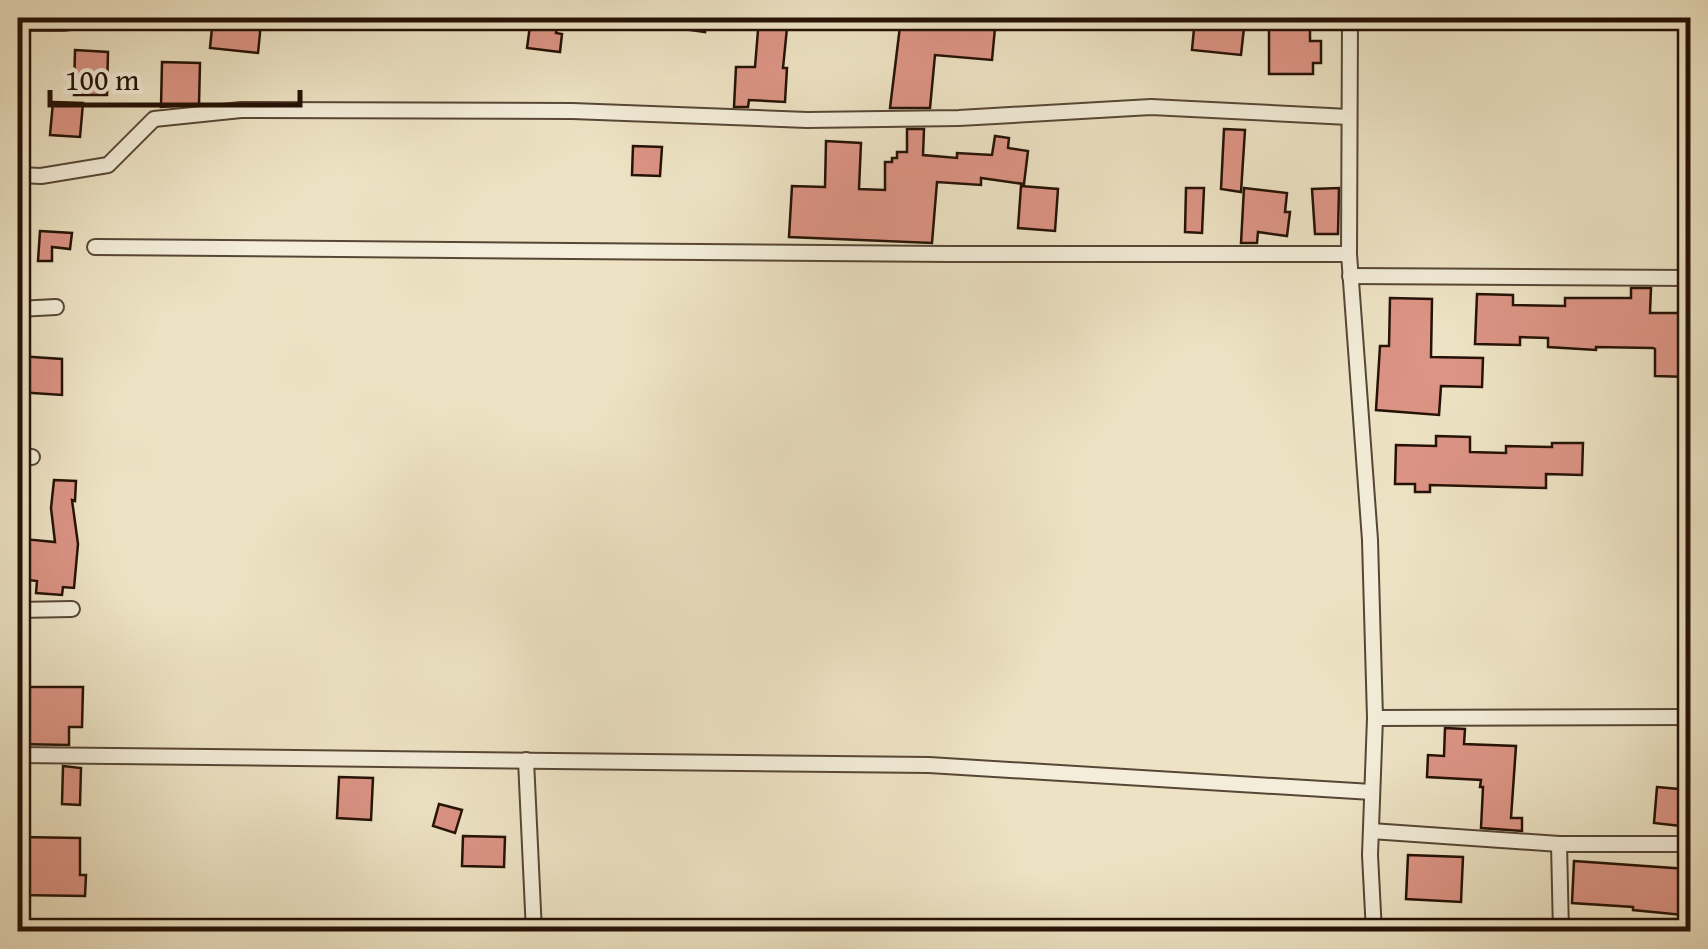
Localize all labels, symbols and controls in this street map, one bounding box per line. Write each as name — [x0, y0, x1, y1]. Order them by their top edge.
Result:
scale bar — [50, 45, 300, 107]
text: 100 m — [65, 57, 140, 101]

